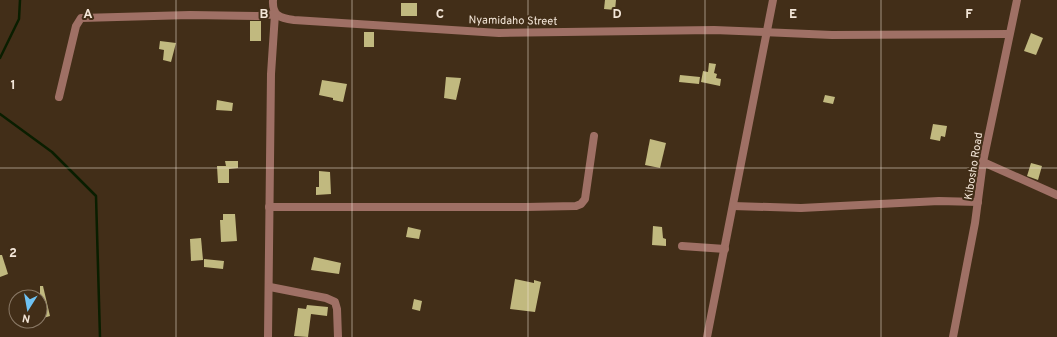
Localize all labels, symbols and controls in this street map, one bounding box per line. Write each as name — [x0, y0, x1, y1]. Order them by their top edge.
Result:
text: A — [83, 7, 93, 23]
text: B — [260, 7, 269, 23]
text: C — [436, 7, 444, 23]
text: D — [612, 7, 622, 23]
text: E — [789, 7, 797, 23]
text: F — [965, 7, 973, 23]
street label: Nyamidaho Street — [468, 13, 557, 29]
text: 1 — [10, 78, 16, 94]
street label: Kibosho Road — [962, 131, 986, 201]
text: 2 — [9, 246, 17, 262]
north arrow — [8, 289, 48, 329]
text: N — [21, 310, 31, 325]

